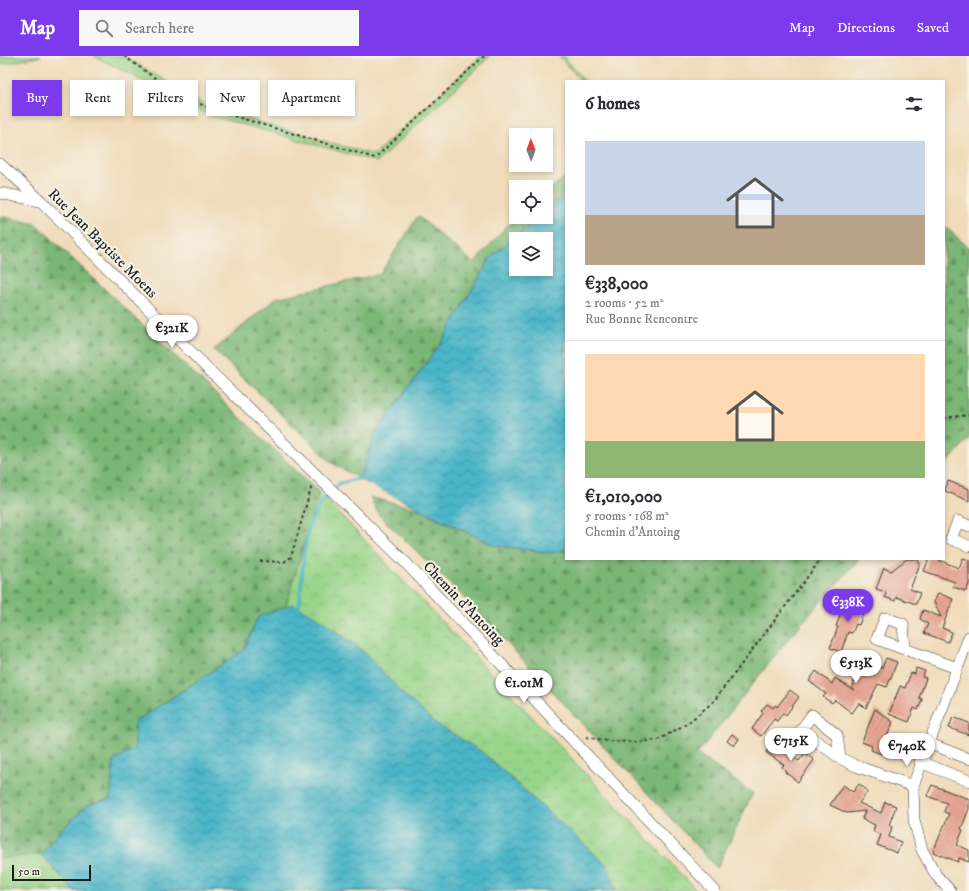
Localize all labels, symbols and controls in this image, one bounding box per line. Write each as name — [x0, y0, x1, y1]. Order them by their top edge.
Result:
search box — [79, 10, 359, 46]
text: Map — [20, 17, 55, 40]
icon: search — [93, 17, 115, 39]
text: Search here — [125, 19, 194, 38]
text: Map — [789, 19, 815, 37]
text: Directions — [837, 19, 895, 37]
text: Saved — [917, 19, 949, 37]
chip: Buy — [12, 80, 62, 116]
chip: Rent — [70, 80, 125, 116]
chip: Filters — [133, 80, 198, 116]
chip: New — [206, 80, 260, 116]
chip: Apartment — [268, 80, 355, 116]
text: 6 homes — [585, 93, 640, 115]
icon: filters — [903, 93, 925, 115]
north arrow — [509, 128, 553, 172]
map controls — [509, 128, 553, 276]
icon: home — [719, 167, 791, 239]
button: locate — [509, 180, 553, 224]
street label: Rue Jean Baptiste Moens — [44, 185, 161, 302]
button: layers — [509, 232, 553, 276]
text: €338,000 — [585, 273, 648, 295]
text: 2 rooms · 52 m² — [585, 295, 664, 311]
text: Rue Bonne Rencontre — [585, 311, 698, 327]
pin: €321K — [144, 315, 200, 349]
text: €321K — [156, 320, 188, 336]
icon: home — [719, 380, 791, 452]
text: €1,010,000 — [585, 486, 662, 508]
text: 5 rooms · 168 m² — [585, 508, 669, 524]
text: Chemin d'Antoing — [585, 524, 680, 540]
street label: Chemin d'Antoing — [419, 557, 509, 650]
pin: €338K — [820, 589, 876, 623]
text: €338K — [832, 594, 864, 610]
pin: €513K — [828, 650, 884, 684]
text: €513K — [840, 655, 872, 671]
pin: €1.01M — [491, 670, 557, 704]
text: €1.01M — [504, 675, 544, 691]
pin: €715K — [763, 728, 819, 762]
text: €715K — [774, 733, 808, 749]
pin: €740K — [879, 733, 935, 767]
text: €740K — [888, 738, 926, 754]
scale bar — [12, 863, 91, 882]
text: 50 m — [18, 865, 40, 879]

